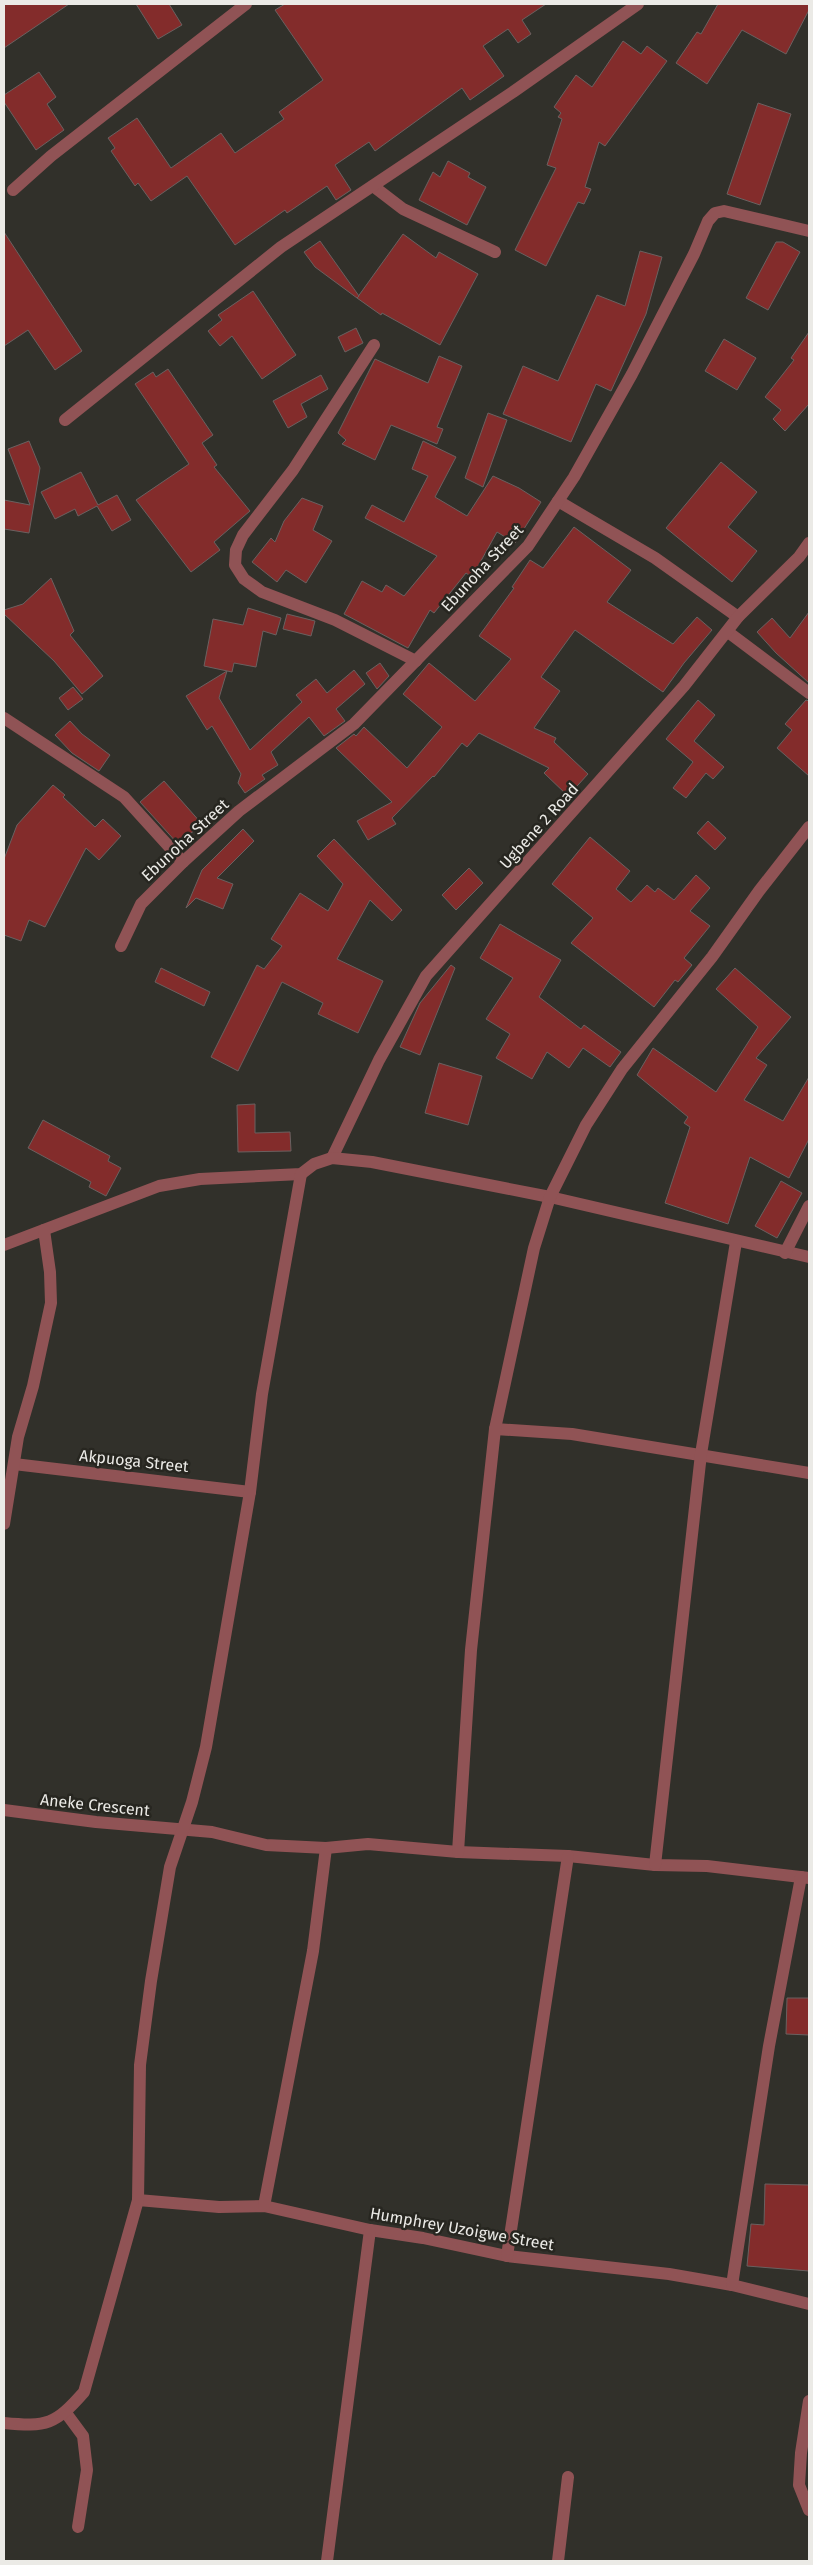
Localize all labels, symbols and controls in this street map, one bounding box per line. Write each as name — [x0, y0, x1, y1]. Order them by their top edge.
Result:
street label: Ebunoha Street — [437, 520, 527, 615]
street label: Ugbene 2 Road — [496, 779, 582, 873]
street label: Ebunoha Street — [138, 795, 233, 885]
street label: Akpuoga Street — [78, 1446, 190, 1476]
street label: Aneke Crescent — [39, 1790, 151, 1820]
street label: Humphrey Uzoigwe Street — [368, 2203, 556, 2255]

